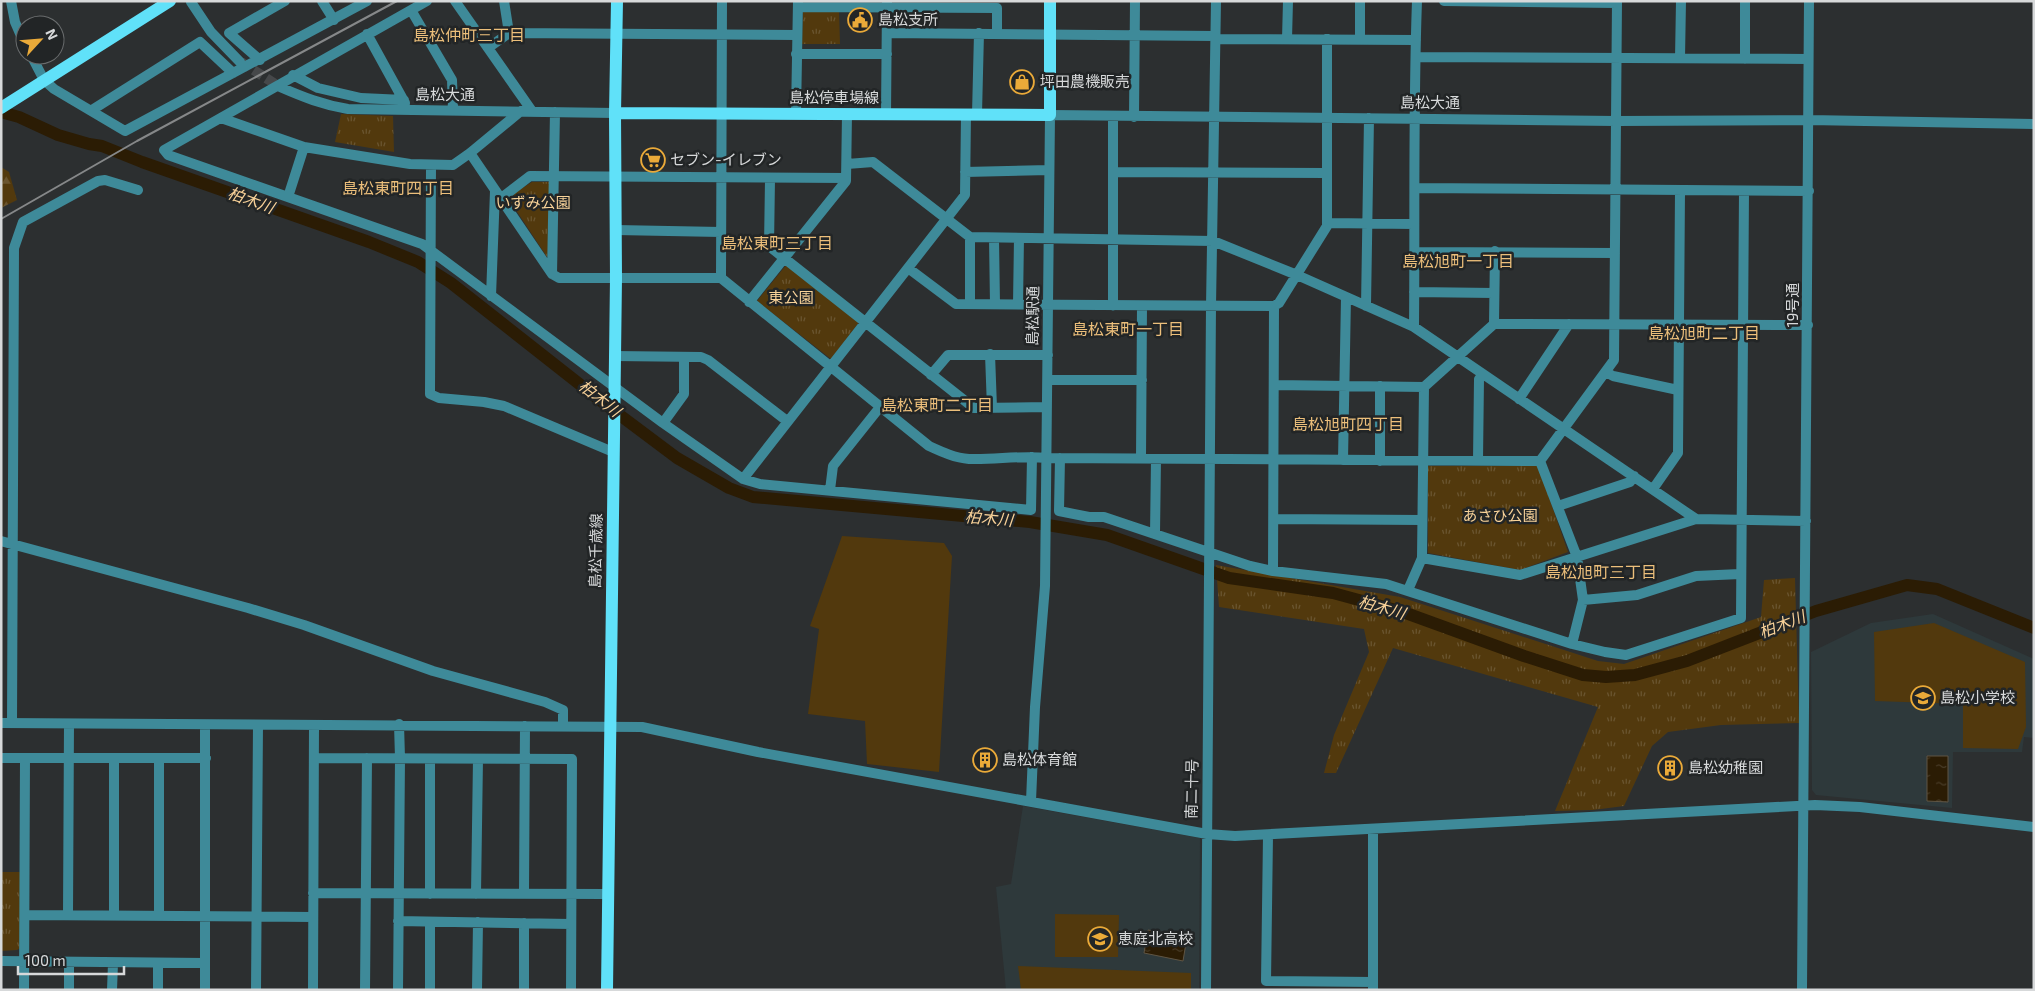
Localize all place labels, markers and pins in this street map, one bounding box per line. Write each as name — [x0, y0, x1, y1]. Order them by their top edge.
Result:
public building icon: 島松支所 — [847, 7, 873, 33]
place label: 島松支所 — [878, 10, 938, 28]
shop icon: 坪田農機販売 — [1009, 69, 1035, 95]
place label: 坪田農機販売 — [1040, 72, 1130, 90]
supermarket icon: セブン-イレブン — [640, 147, 666, 173]
place label: セブン-イレブン — [670, 150, 782, 168]
school or university icon: 島松小学校 — [1910, 685, 1936, 711]
place label: 島松小学校 — [1940, 688, 2015, 706]
building icon: 島松体育館 — [972, 747, 998, 773]
place label: 島松体育館 — [1002, 750, 1077, 768]
building icon: 島松幼稚園 — [1657, 755, 1683, 781]
place label: 島松幼稚園 — [1688, 758, 1763, 776]
school or university icon: 恵庭北高校 — [1087, 926, 1113, 952]
place label: 恵庭北高校 — [1118, 929, 1193, 947]

